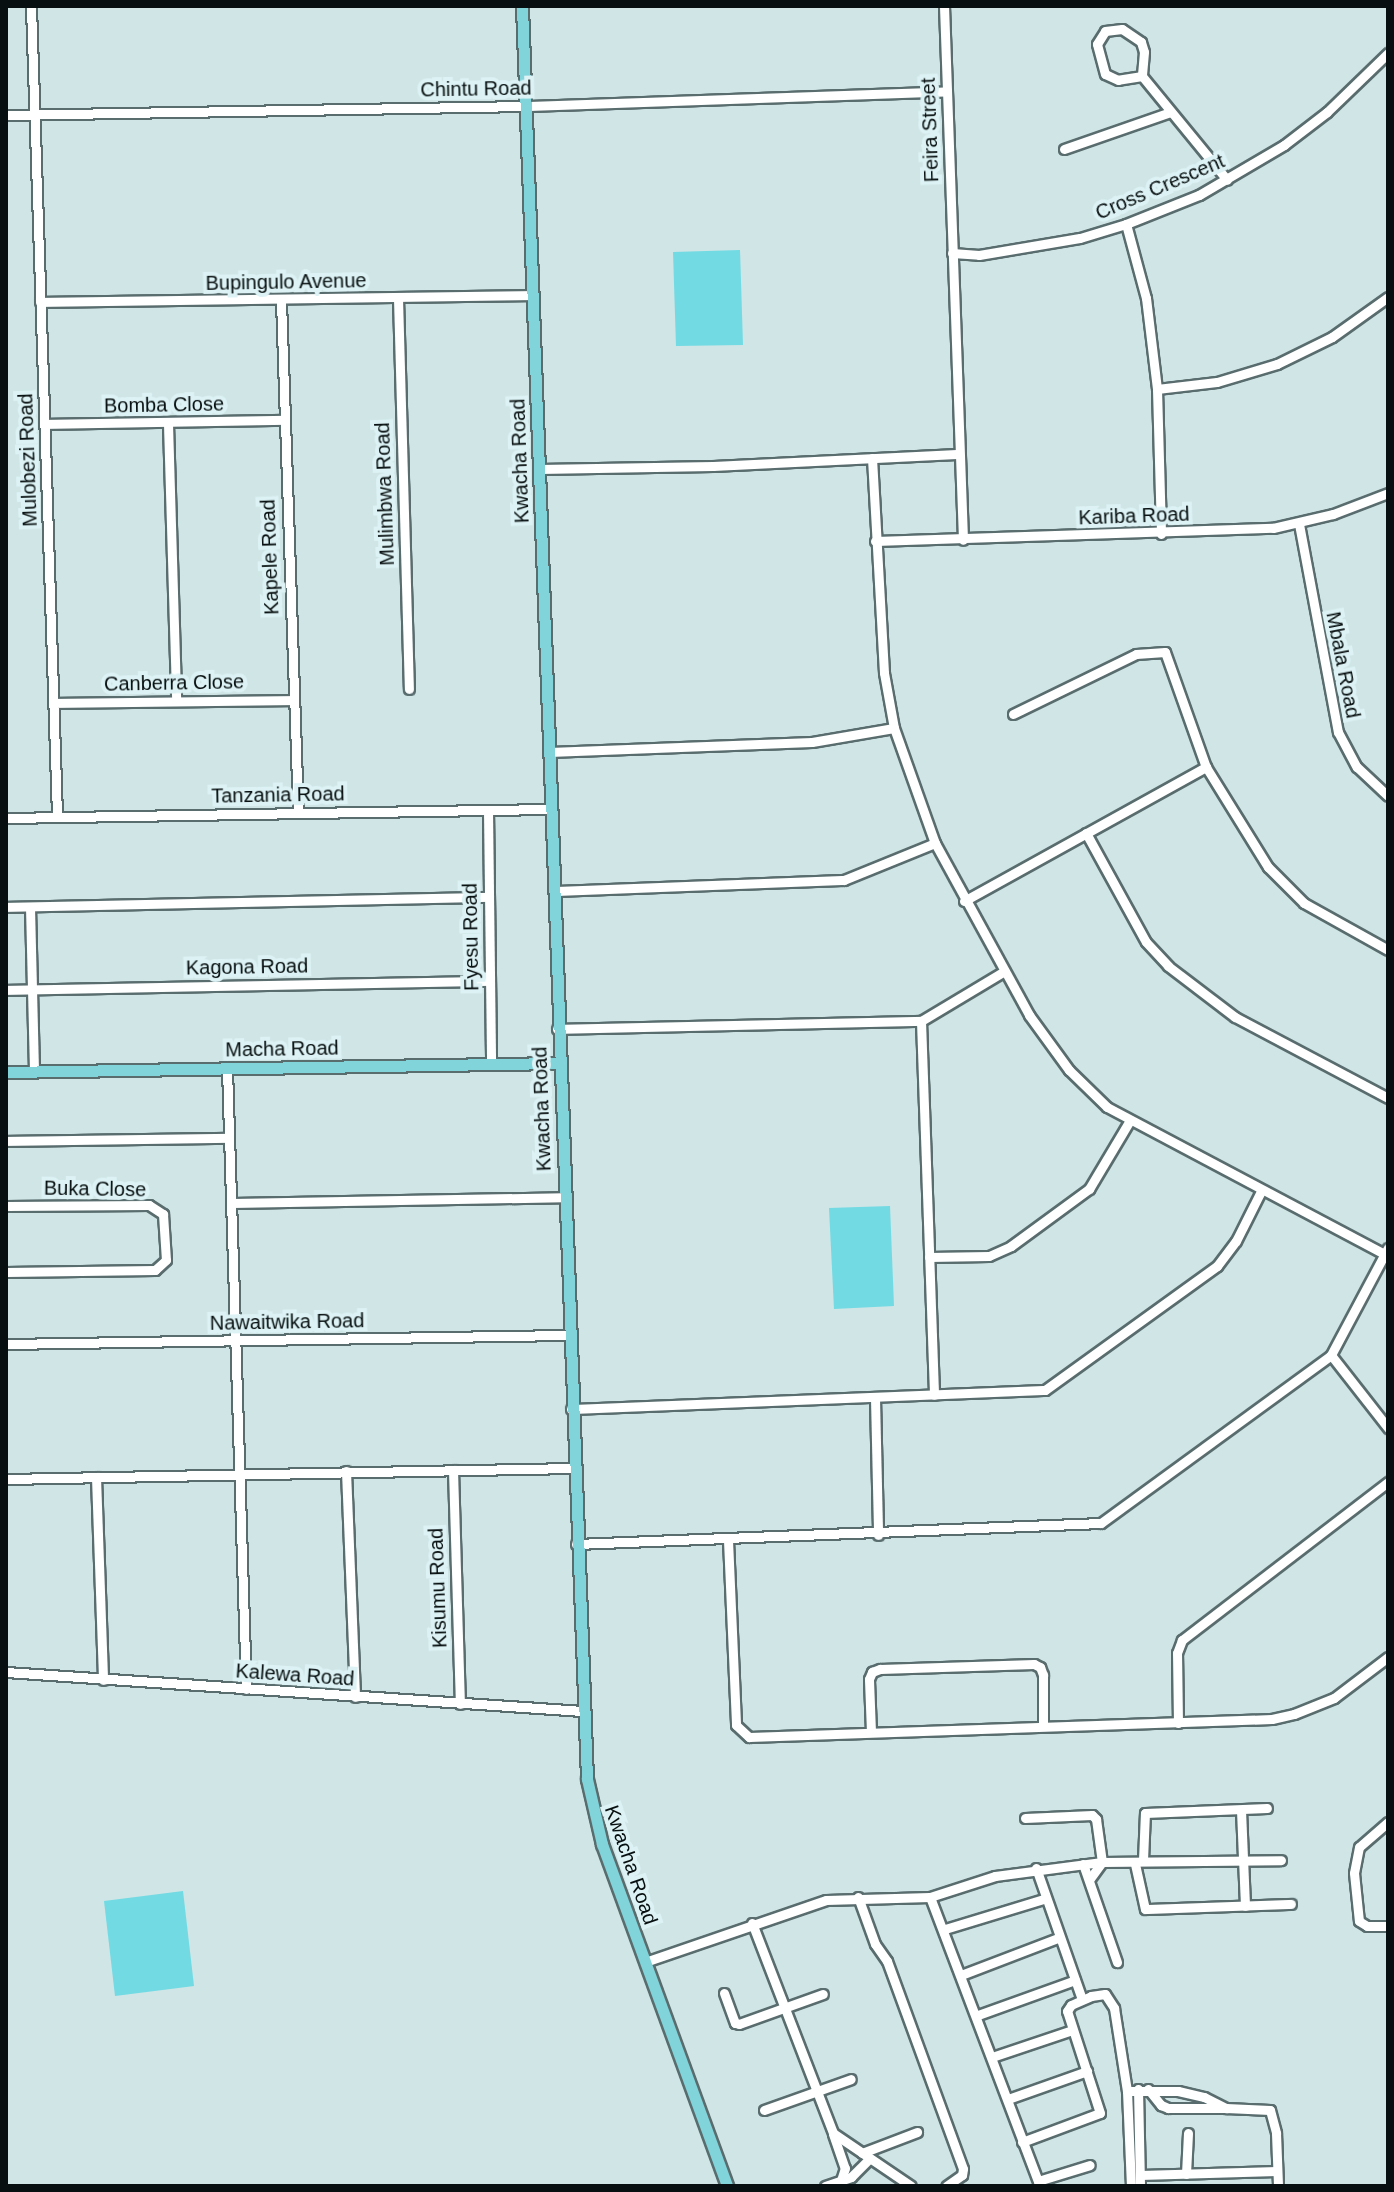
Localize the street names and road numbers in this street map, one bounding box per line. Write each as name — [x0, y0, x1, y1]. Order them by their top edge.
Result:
street label: Chintu Road — [420, 76, 532, 102]
street label: Feira Street — [916, 77, 944, 183]
street label: Cross Crescent — [1092, 149, 1228, 225]
street label: Bupingulo Avenue — [205, 269, 367, 295]
street label: Bomba Close — [104, 392, 224, 418]
street label: Mulobezi Road — [14, 393, 42, 527]
street label: Kwacha Road — [506, 398, 534, 524]
street label: Mulimbwa Road — [371, 422, 399, 566]
street label: Kapele Road — [256, 499, 284, 615]
street label: Kariba Road — [1078, 502, 1190, 530]
street label: Mbala Road — [1321, 610, 1365, 720]
street label: Canberra Close — [104, 670, 244, 696]
street label: Tanzania Road — [211, 782, 345, 808]
street label: Fyesu Road — [458, 883, 484, 991]
street label: Kagona Road — [186, 954, 308, 980]
street label: Macha Road — [225, 1036, 339, 1062]
street label: Kwacha Road — [528, 1046, 556, 1172]
street label: Buka Close — [44, 1176, 146, 1202]
street label: Nawaitwika Road — [210, 1309, 364, 1335]
street label: Kisumu Road — [424, 1528, 452, 1648]
street label: Kalewa Road — [235, 1659, 355, 1691]
street label: Kwacha Road — [599, 1802, 663, 1928]

